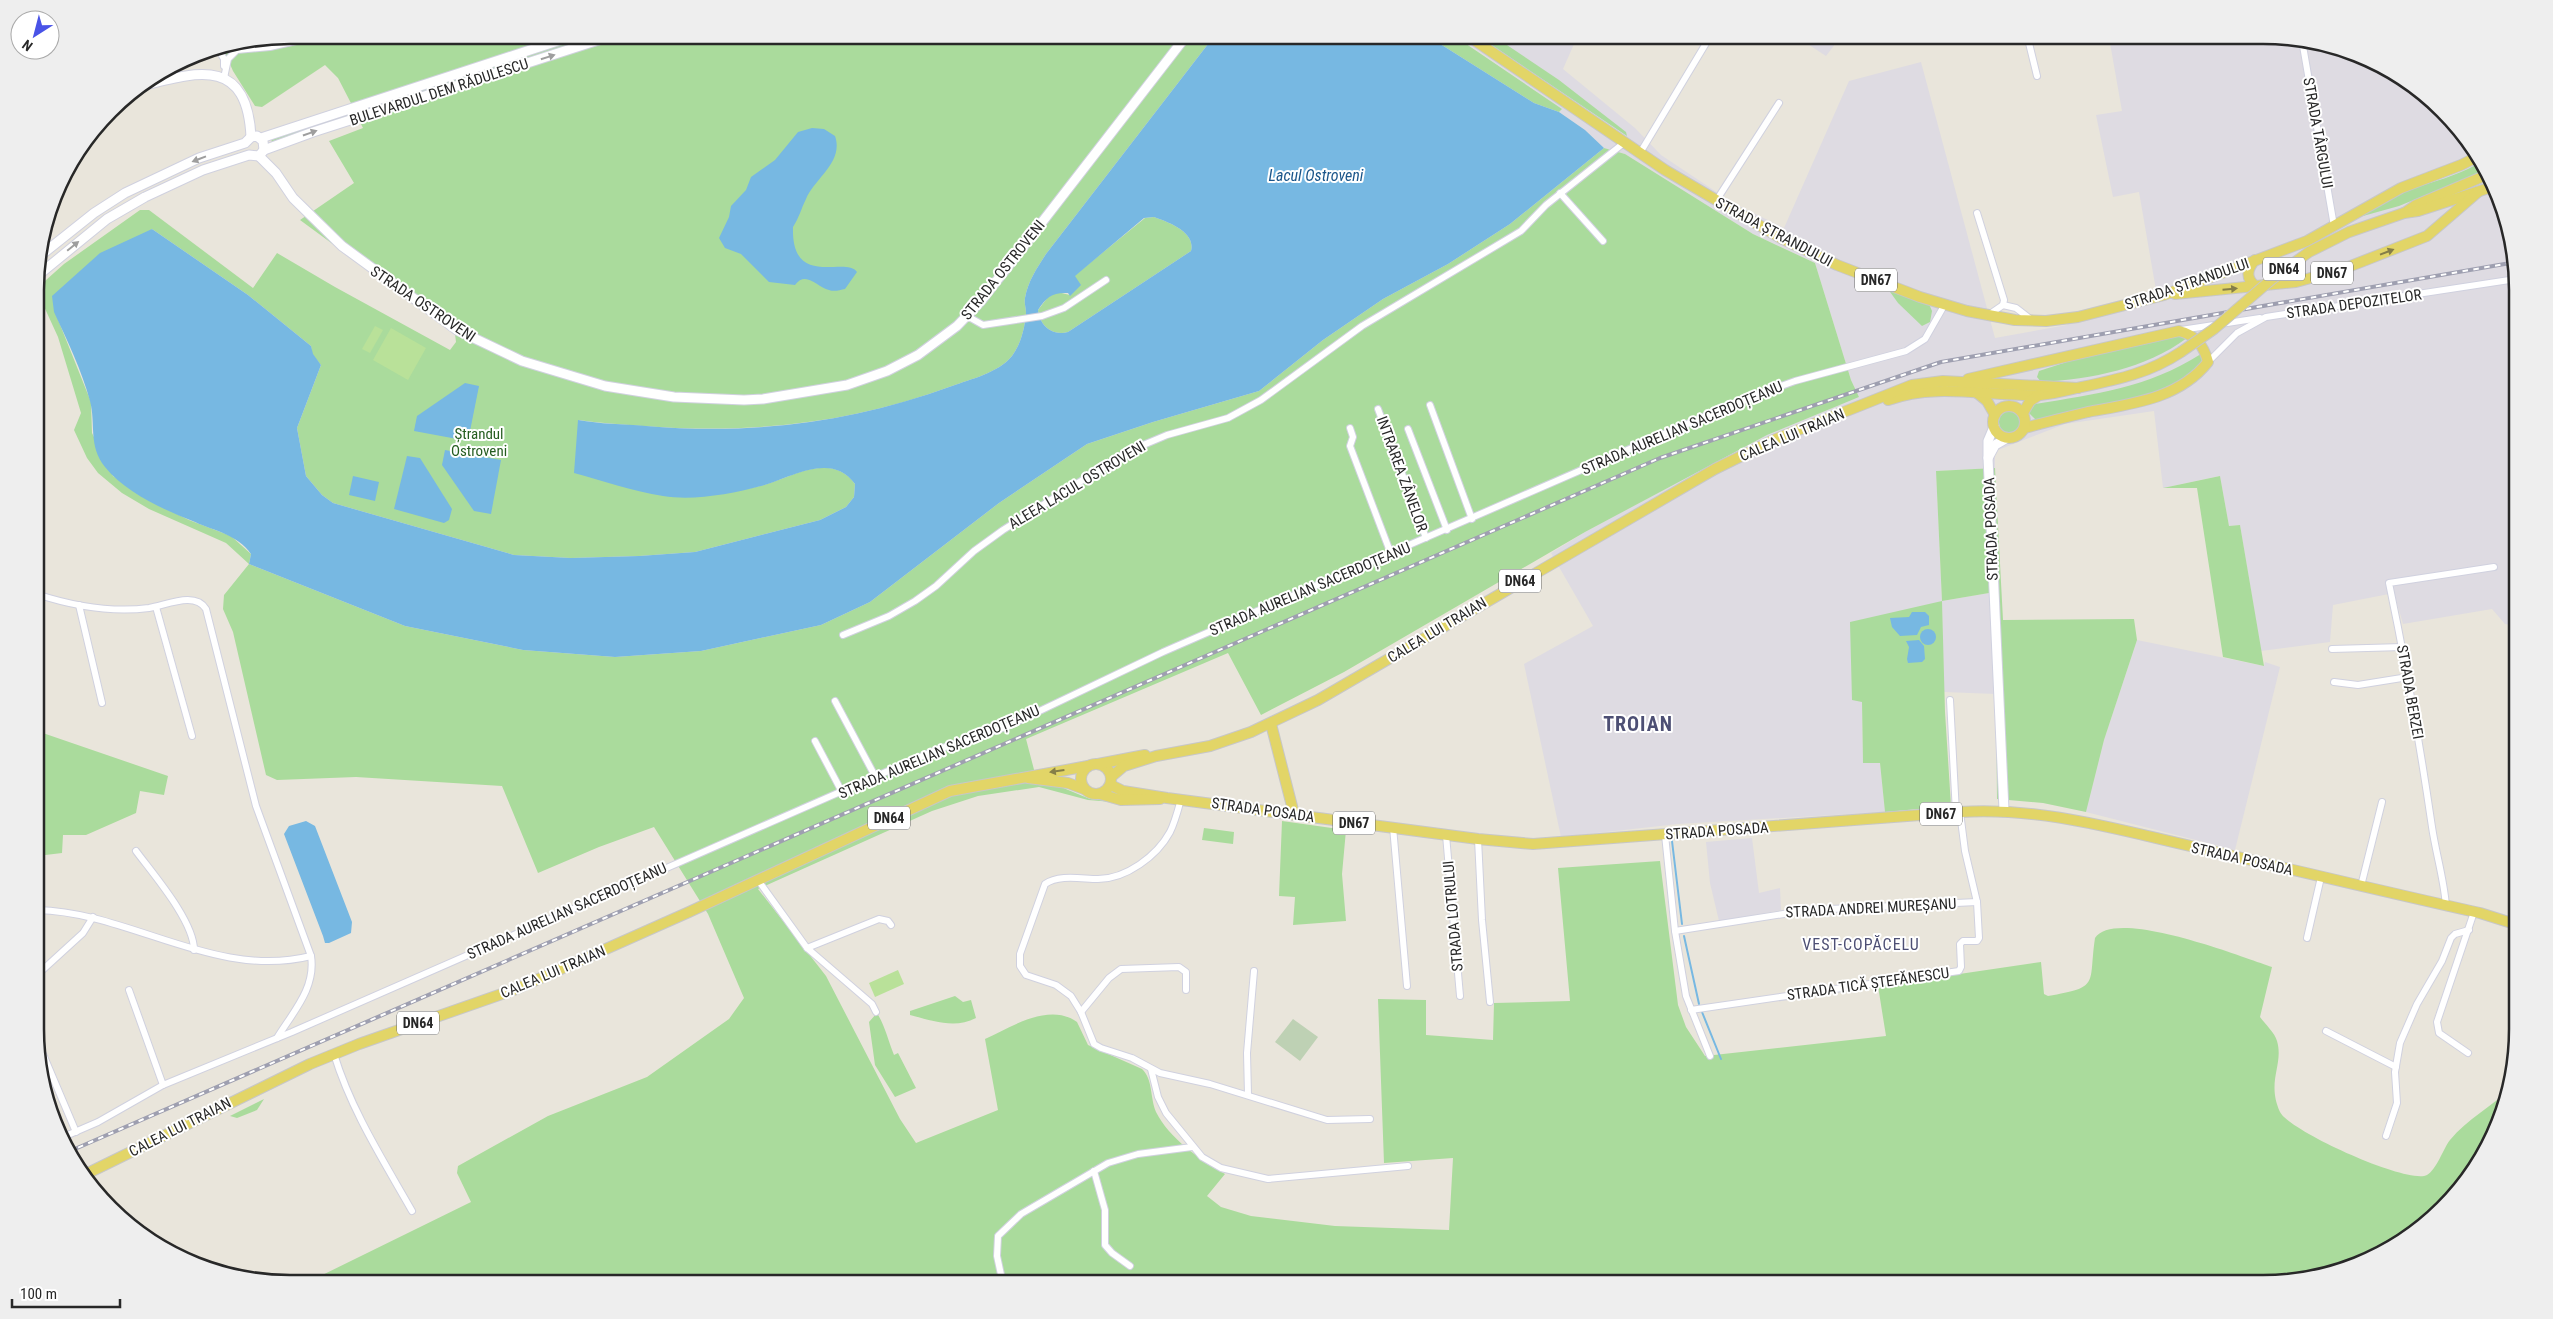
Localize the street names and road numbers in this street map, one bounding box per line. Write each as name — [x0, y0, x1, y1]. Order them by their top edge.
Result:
street label: BULEVARDUL DEM RĂDULESCU — [347, 55, 531, 129]
street label: STRADA TÂRGULUI — [2299, 76, 2337, 190]
street label: STRADA ȘTRANDULUI — [1712, 194, 1836, 270]
street label: STRADA OSTROVENI — [957, 217, 1049, 323]
street label: STRADA ȘTRANDULUI — [2123, 254, 2251, 314]
road number: DN64 — [2263, 258, 2305, 280]
street label: STRADA OSTROVENI — [367, 262, 479, 346]
road number: DN67 — [2311, 262, 2353, 284]
road number: DN67 — [1855, 268, 1897, 292]
street label: STRADA DEPOZITELOR — [2285, 286, 2423, 322]
street label: STRADA AURELIAN SACERDOȚEANU — [1579, 377, 1785, 479]
street label: CALEA LUI TRAIAN — [1737, 405, 1847, 465]
street label: INTRAREA ZÂNELOR — [1373, 414, 1431, 534]
street label: ALEEA LACUL OSTROVENI — [1005, 437, 1149, 533]
street label: STRADA POSADA — [1980, 477, 2002, 581]
street label: STRADA AURELIAN SACERDOȚEANU — [1207, 538, 1413, 640]
road number: DN64 — [1499, 570, 1541, 592]
street label: CALEA LUI TRAIAN — [1384, 593, 1490, 667]
street label: STRADA BERZEI — [2393, 643, 2427, 741]
street label: STRADA AURELIAN SACERDOȚEANU — [836, 701, 1042, 803]
street label: STRADA POSADA — [1210, 794, 1316, 826]
road number: DN67 — [1920, 802, 1962, 826]
road number: DN64 — [868, 806, 910, 830]
road number: DN67 — [1333, 811, 1375, 834]
street label: STRADA POSADA — [1665, 818, 1770, 844]
street label: STRADA POSADA — [2190, 839, 2295, 879]
street label: STRADA AURELIAN SACERDOȚEANU — [464, 859, 670, 963]
street label: STRADA LOTRULUI — [1439, 860, 1467, 972]
street label: STRADA ANDREI MUREȘANU — [1785, 895, 1957, 921]
street label: CALEA LUI TRAIAN — [498, 942, 608, 1002]
street label: STRADA TICĂ ȘTEFĂNESCU — [1786, 964, 1950, 1004]
road number: DN64 — [397, 1011, 439, 1034]
street label: CALEA LUI TRAIAN — [126, 1094, 234, 1160]

